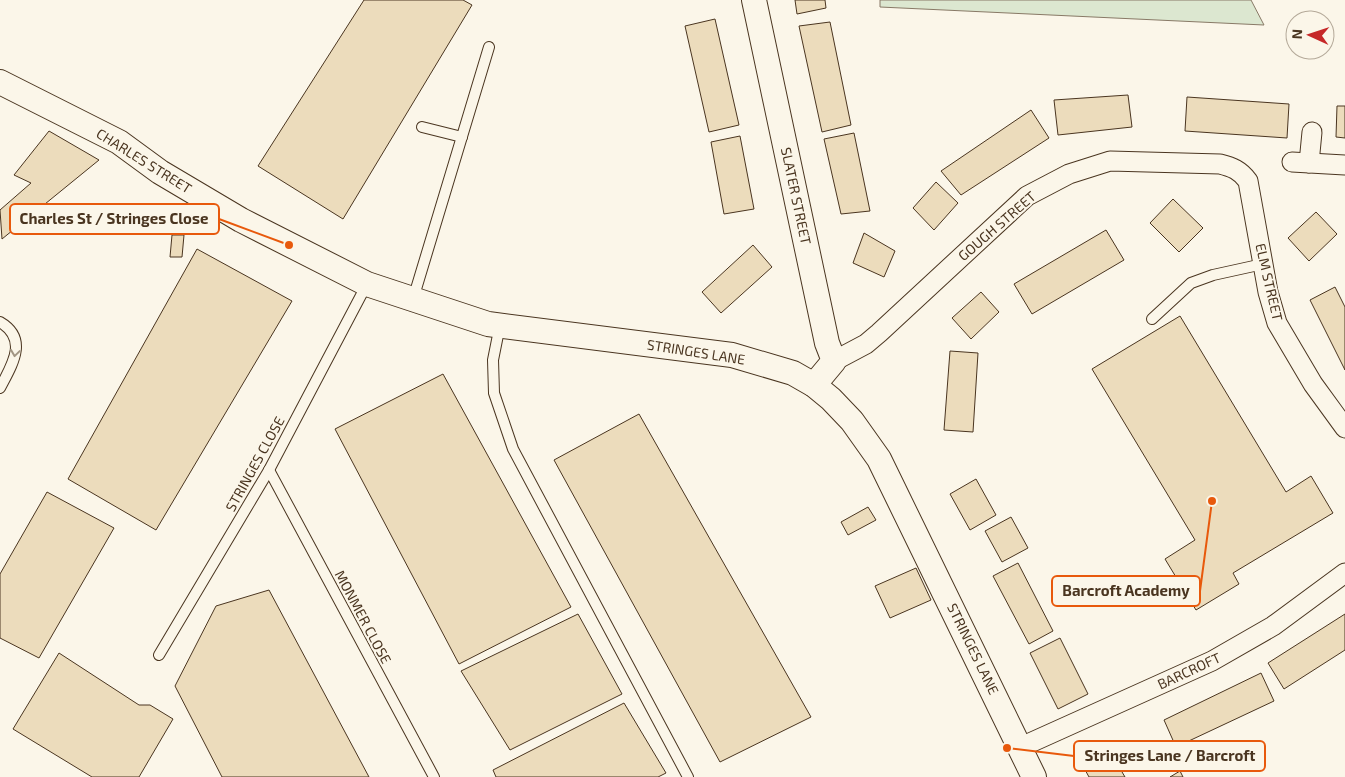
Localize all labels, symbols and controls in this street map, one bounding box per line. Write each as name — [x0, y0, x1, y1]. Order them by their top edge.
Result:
north arrow — [1285, 10, 1335, 60]
text: N — [1288, 29, 1305, 40]
street label: CHARLES STREET — [93, 124, 195, 197]
street label: SLATER STREET — [778, 146, 815, 246]
street label: GOUGH STREET — [954, 187, 1039, 264]
callout: Charles St / Stringes Close — [10, 204, 219, 234]
text: Charles St / Stringes Close — [20, 209, 208, 227]
street label: ELM STREET — [1252, 242, 1287, 322]
street label: STRINGES LANE — [646, 335, 747, 368]
one-way arrow — [10, 349, 21, 357]
street label: STRINGES CLOSE — [221, 413, 288, 514]
street label: MONMER CLOSE — [332, 567, 395, 667]
callout: Barcroft Academy — [1052, 576, 1200, 606]
text: Barcroft Academy — [1062, 581, 1190, 600]
street label: STRINGES LANE — [944, 600, 1003, 697]
street label: BARCROFT — [1155, 649, 1223, 693]
callout: Stringes Lane / Barcroft — [1074, 741, 1265, 771]
text: Stringes Lane / Barcroft — [1085, 746, 1255, 764]

